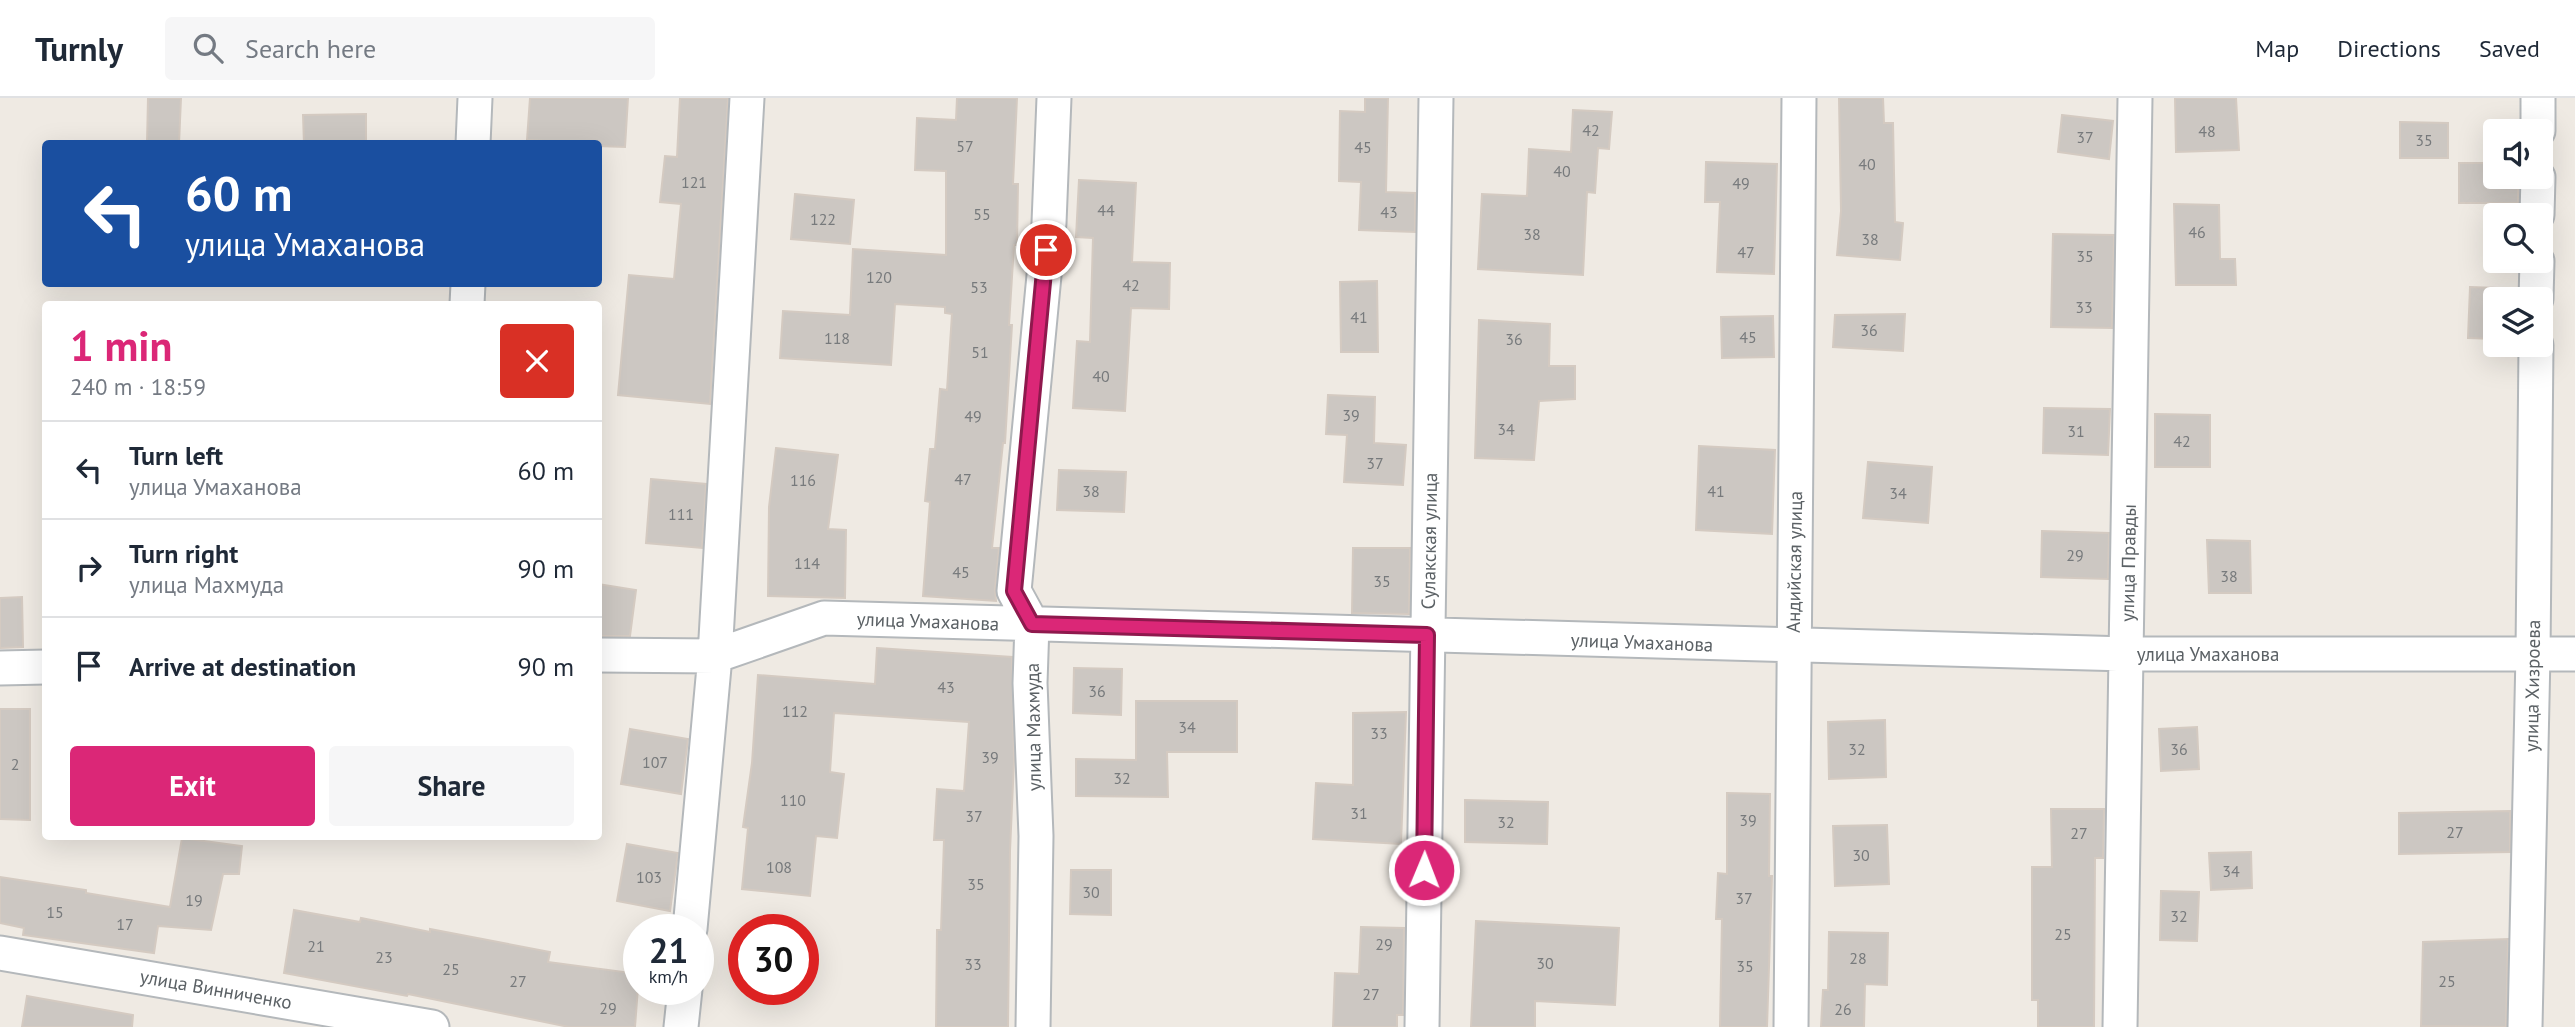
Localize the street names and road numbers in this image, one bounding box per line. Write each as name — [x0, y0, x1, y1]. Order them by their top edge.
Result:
street label: Сулакская улица — [1416, 472, 1442, 610]
street label: Андийская улица — [1781, 491, 1807, 633]
street label: улица Правды — [2115, 504, 2141, 622]
street label: улица Умаханова — [856, 607, 1000, 635]
street label: улица Хизроева — [2519, 620, 2545, 752]
street label: улица Умаханова — [1570, 628, 1714, 656]
street label: улица Умаханова — [2137, 642, 2279, 666]
street label: улица Махмуда — [1020, 663, 1046, 791]
street label: улица Винниченко — [138, 964, 294, 1014]

